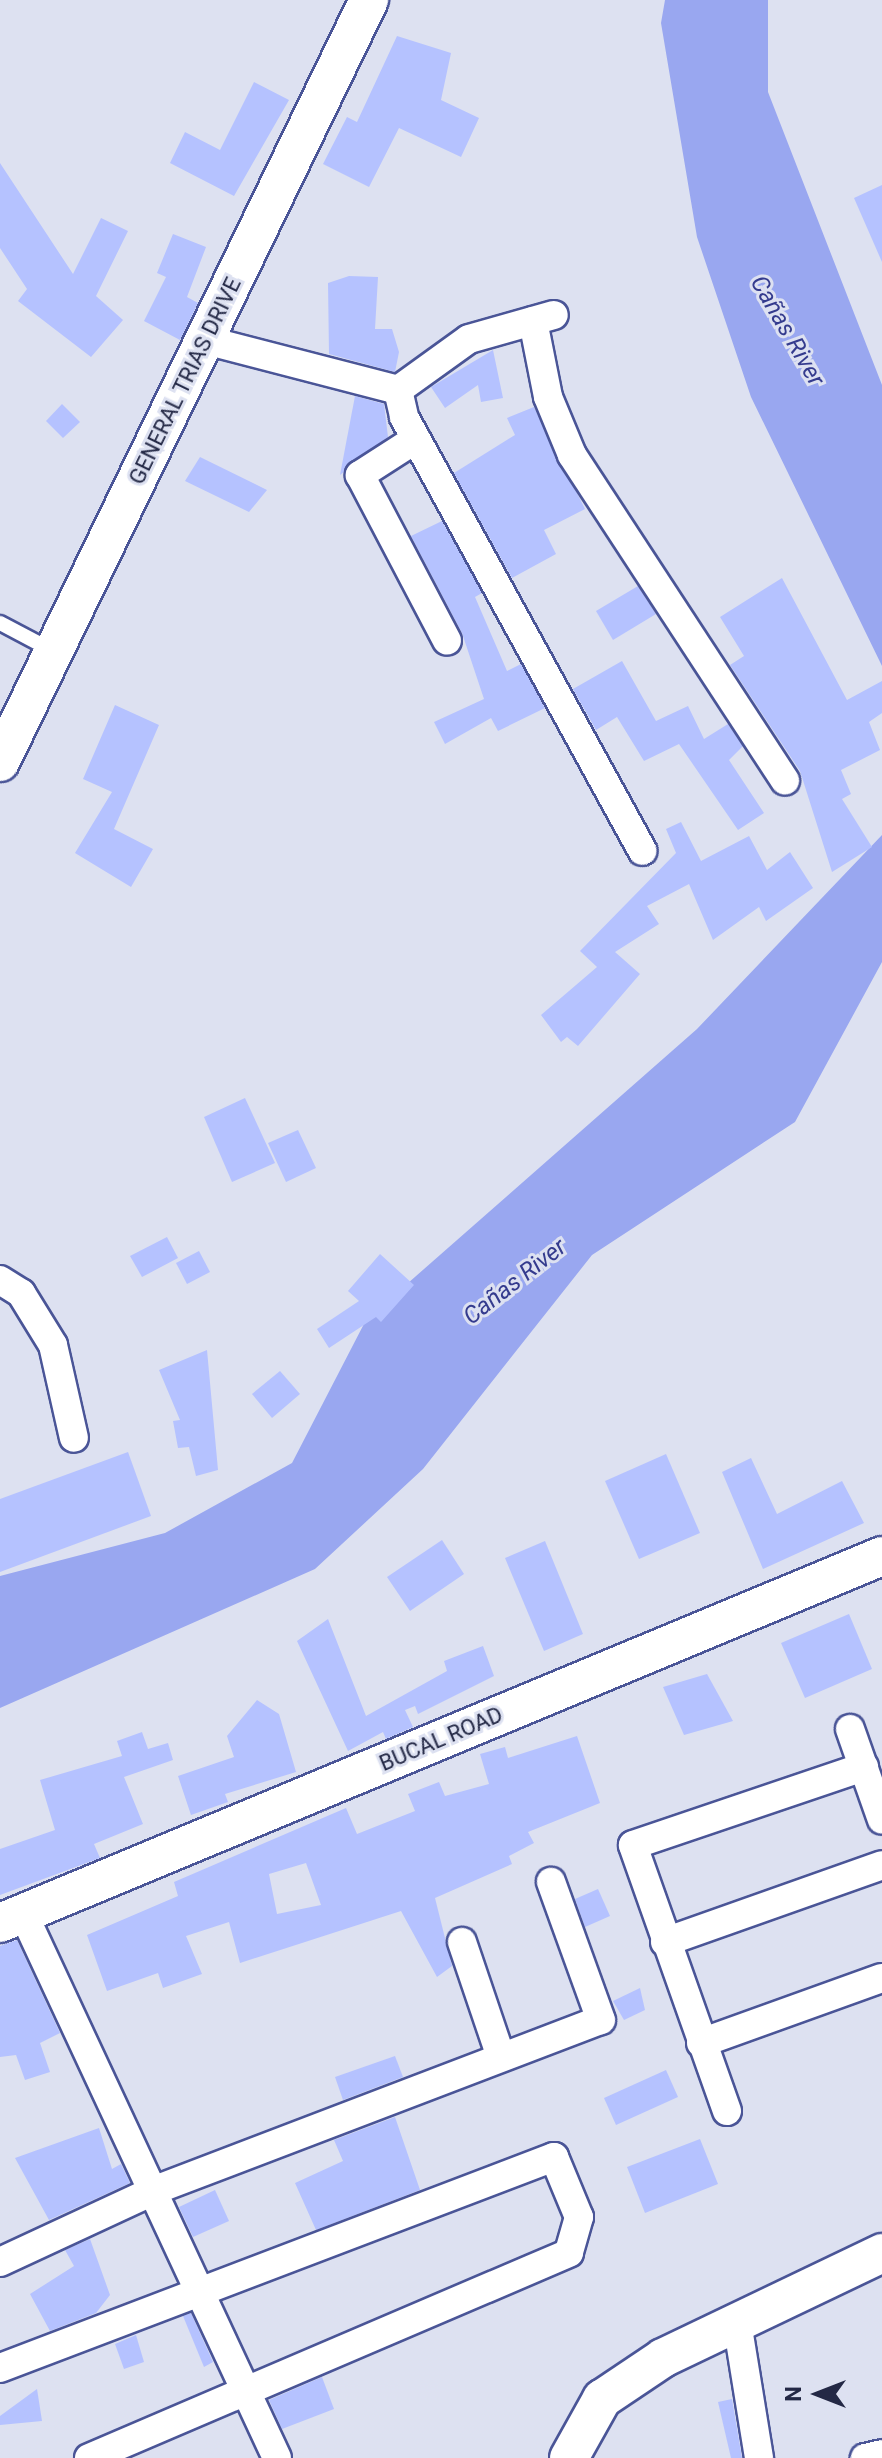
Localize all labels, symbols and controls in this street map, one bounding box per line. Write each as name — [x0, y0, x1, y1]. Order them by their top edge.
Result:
water label: Cañas River — [744, 271, 830, 391]
street label: GENERAL TRIAS DRIVE — [123, 273, 247, 489]
water label: Cañas River — [458, 1233, 572, 1331]
street label: BUCAL ROAD — [375, 1701, 507, 1777]
north arrow — [778, 2354, 858, 2434]
text: N — [781, 2386, 806, 2402]

